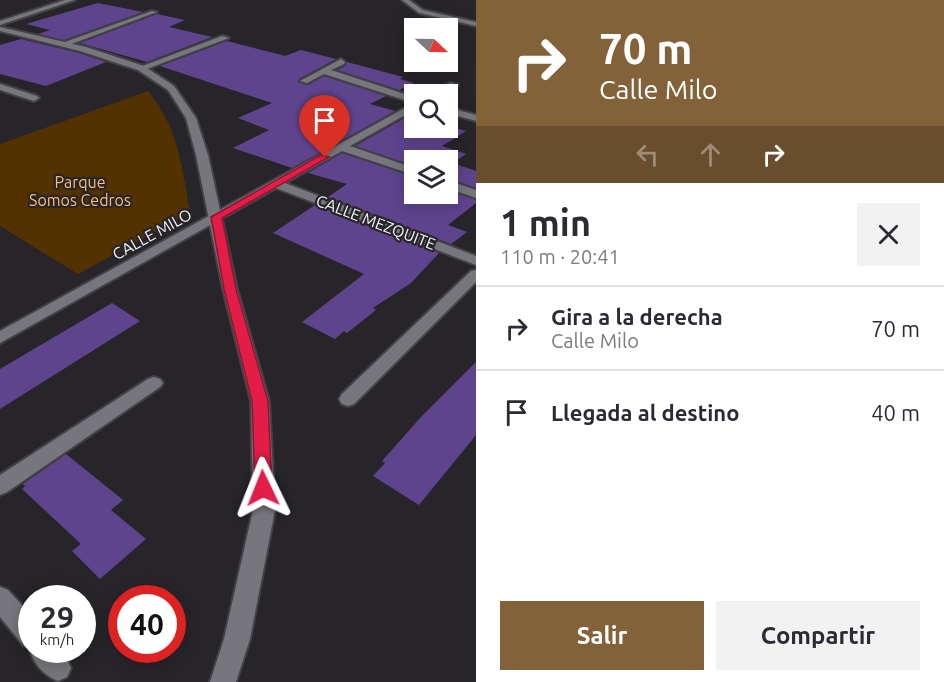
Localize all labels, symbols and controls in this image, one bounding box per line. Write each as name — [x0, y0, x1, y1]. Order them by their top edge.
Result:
north arrow — [404, 18, 458, 72]
map controls — [404, 18, 458, 204]
icon: right — [500, 24, 578, 102]
text: 70 m — [599, 25, 693, 72]
text: Calle Milo — [599, 74, 718, 104]
button: search — [404, 84, 458, 138]
pin — [299, 95, 350, 157]
icon: arrive — [308, 104, 341, 137]
icon: left — [631, 138, 664, 171]
icon: ahead — [694, 138, 727, 171]
icon: right — [757, 138, 790, 171]
button: layers — [404, 150, 458, 204]
park label: Parque Somos Cedros — [29, 173, 131, 209]
street label: CALLE MEZQUITE — [314, 191, 438, 253]
text: 1 min — [500, 202, 591, 243]
button: close — [857, 203, 920, 266]
street label: CALLE MILO — [109, 205, 195, 263]
text: 110 m · 20:41 — [500, 245, 620, 268]
text: Gira a la derecha — [551, 304, 723, 329]
icon: right — [500, 312, 533, 345]
text: 70 m — [871, 316, 920, 341]
text: Calle Milo — [551, 329, 639, 352]
icon: arrive — [500, 396, 533, 429]
text: Llegada al destino — [551, 400, 739, 425]
text: 40 m — [871, 400, 920, 425]
position arrow — [231, 456, 295, 520]
speed limit sign: 40 — [108, 585, 186, 663]
text: 29 — [40, 600, 74, 634]
button: Salir — [500, 601, 704, 670]
button: Compartir — [716, 601, 920, 670]
text: km/h — [40, 631, 74, 648]

